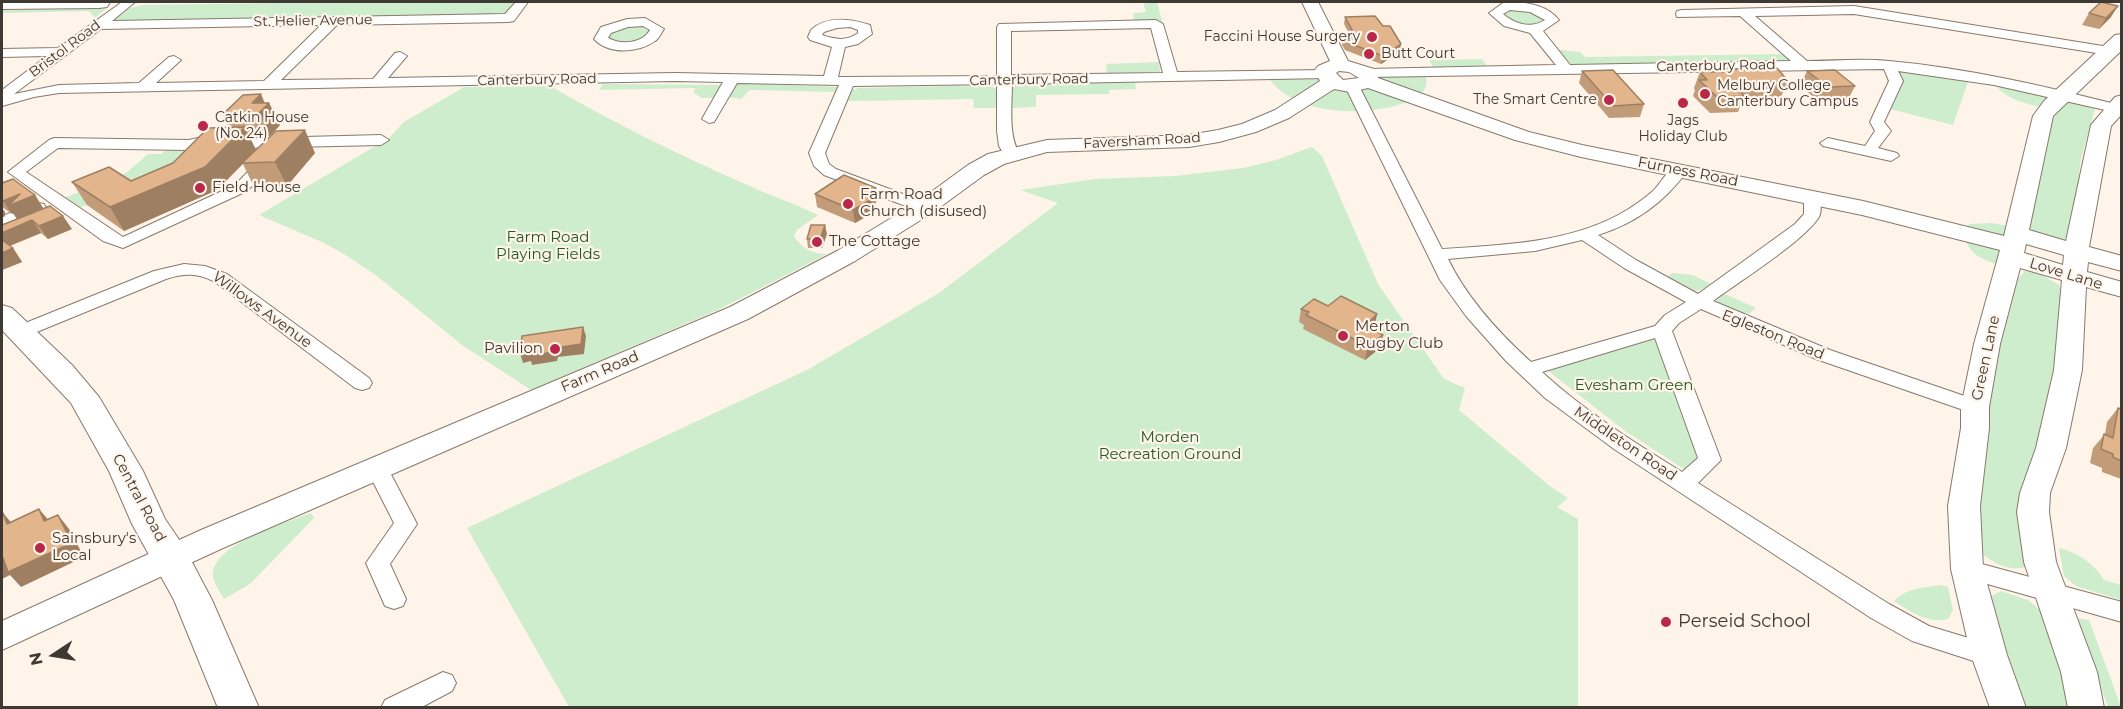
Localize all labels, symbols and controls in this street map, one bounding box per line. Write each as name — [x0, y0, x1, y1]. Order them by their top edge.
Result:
street label: St. Helier Avenue — [253, 12, 373, 30]
street label: Bristol Road — [26, 17, 104, 81]
place label: Faccini House Surgery — [1204, 29, 1360, 45]
marker: Faccini House Surgery — [1365, 30, 1379, 44]
place label: Butt Court — [1381, 46, 1455, 62]
marker: Butt Court — [1362, 47, 1376, 61]
street label: Canterbury Road — [1656, 57, 1776, 75]
street label: Canterbury Road — [477, 71, 597, 89]
street label: Canterbury Road — [969, 71, 1089, 89]
place label: Melbury College Canterbury Campus — [1717, 78, 1858, 110]
marker: Melbury College Canterbury Campus — [1698, 87, 1712, 101]
place label: The Smart Centre — [1473, 92, 1597, 108]
marker: The Smart Centre — [1602, 93, 1616, 107]
marker: Jags Holiday Club — [1676, 96, 1690, 110]
place label: Catkin House (No. 24) — [215, 110, 309, 142]
place label: Jags Holiday Club — [1638, 113, 1728, 146]
marker: Catkin House (No. 24) — [196, 119, 210, 133]
street label: Faversham Road — [1083, 130, 1201, 152]
street label: Furness Road — [1636, 153, 1740, 191]
place label: Field House — [212, 179, 301, 197]
marker: Field House — [193, 181, 207, 195]
place label: Farm Road Church (disused) — [860, 186, 987, 221]
marker: Farm Road Church (disused) — [841, 197, 855, 211]
park label: Farm Road Playing Fields — [496, 229, 600, 264]
place label: The Cottage — [829, 233, 920, 251]
marker: The Cottage — [810, 235, 824, 249]
street label: Love Lane — [2027, 254, 2105, 294]
street label: Willows Avenue — [209, 268, 315, 352]
street label: Egleston Road — [1719, 306, 1827, 364]
street label: Green Lane — [1968, 314, 2004, 402]
place label: Merton Rugby Club — [1355, 318, 1443, 353]
marker: Merton Rugby Club — [1336, 329, 1350, 343]
place label: Pavilion — [484, 340, 543, 358]
marker: Pavilion — [548, 342, 562, 356]
street label: Farm Road — [558, 348, 642, 396]
park label: Evesham Green — [1575, 377, 1693, 395]
street label: Middleton Road — [1570, 403, 1680, 485]
park label: Morden Recreation Ground — [1099, 429, 1241, 464]
street label: Central Road — [108, 451, 170, 545]
place label: Sainsbury's Local — [52, 530, 136, 565]
marker: Sainsbury's Local — [33, 541, 47, 555]
place label: Perseid School — [1678, 611, 1811, 633]
marker: Perseid School — [1659, 615, 1673, 629]
north arrow — [24, 625, 84, 685]
text: N — [25, 651, 47, 667]

